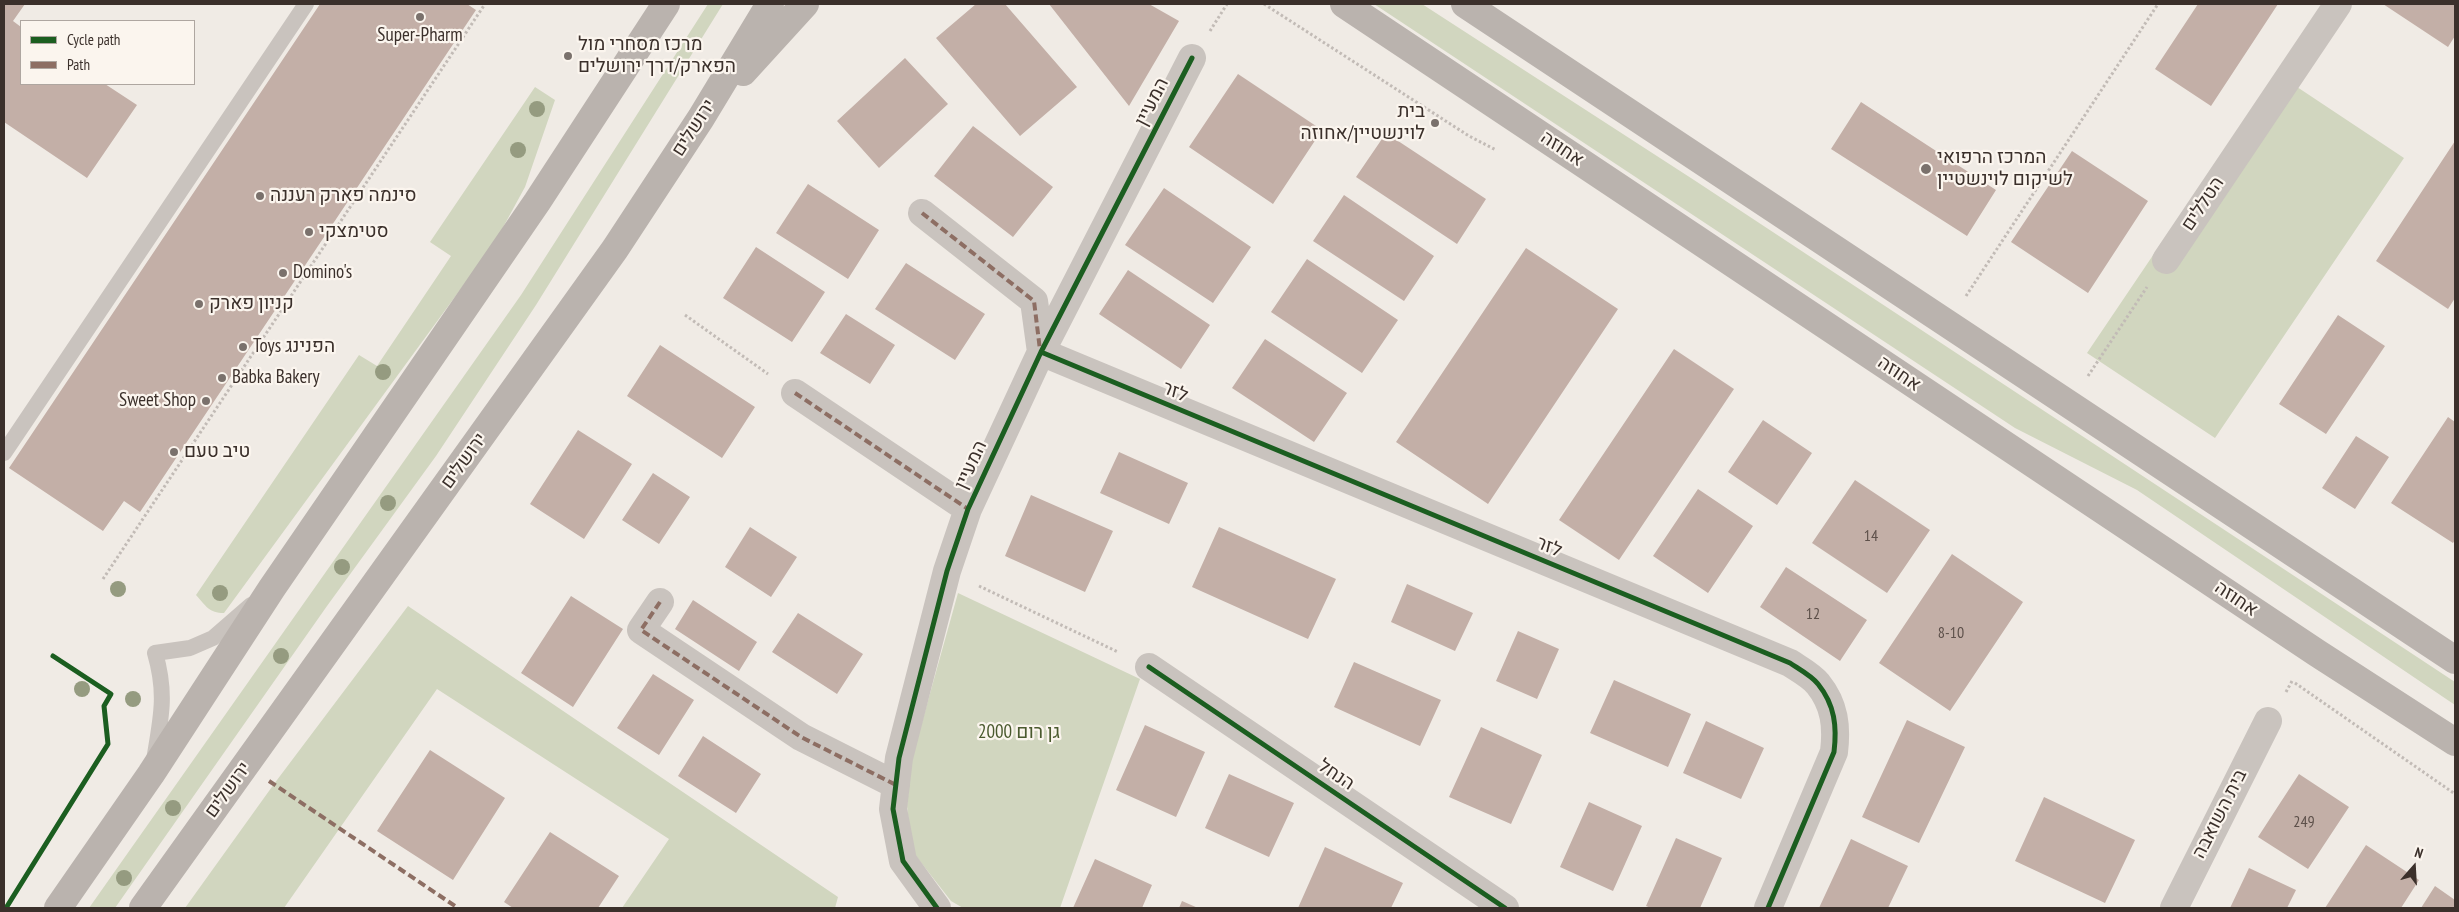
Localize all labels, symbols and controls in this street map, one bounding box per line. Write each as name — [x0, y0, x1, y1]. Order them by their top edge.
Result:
marker: Super-Pharm — [414, 11, 426, 23]
legend — [20, 20, 195, 85]
place label: Super-Pharm — [377, 25, 463, 47]
text: Cycle path — [67, 30, 120, 49]
place label: מרכז מסחרי מול הפארק/דרך ירושלים — [578, 34, 736, 78]
marker: מרכז מסחרי מול הפארק/דרך ירושלים — [562, 50, 574, 62]
text: Path — [67, 55, 90, 74]
street label: המעיין — [1130, 74, 1174, 130]
street label: ירושלים — [667, 95, 721, 161]
place label: בית לוינשטיין/אחוזה — [1300, 101, 1425, 145]
marker: בית לוינשטיין/אחוזה — [1429, 117, 1441, 129]
street label: אחוזה — [1536, 126, 1588, 172]
place label: המרכז הרפואי לשיקום לוינשטיין — [1937, 147, 2073, 191]
marker: המרכז הרפואי לשיקום לוינשטיין — [1919, 162, 1933, 176]
street label: הטללים — [2177, 173, 2229, 235]
place label: סינמה פארק רעננה — [270, 185, 416, 207]
marker: סינמה פארק רעננה — [254, 190, 266, 202]
place label: סטימצקי — [319, 221, 389, 243]
marker: סטימצקי — [303, 226, 315, 238]
place label: Domino's — [293, 262, 352, 284]
marker: Domino's — [277, 267, 289, 279]
place label: קניון פארק — [209, 293, 294, 315]
marker: קניון פארק — [193, 298, 205, 310]
place label: Toys הפנינג — [253, 336, 335, 358]
marker: Toys הפנינג — [237, 341, 249, 353]
street label: אחוזה — [1873, 351, 1925, 397]
place label: Babka Bakery — [232, 367, 320, 389]
marker: Babka Bakery — [216, 372, 228, 384]
street label: לזר — [1159, 376, 1191, 408]
place label: Sweet Shop — [119, 390, 196, 412]
marker: Sweet Shop — [200, 395, 212, 407]
street label: ירושלים — [436, 429, 492, 493]
street label: המעיין — [950, 437, 992, 493]
place label: טיב טעם — [184, 441, 250, 463]
marker: טיב טעם — [168, 446, 180, 458]
house number: 14 — [1864, 526, 1878, 546]
street label: לזר — [1533, 531, 1565, 563]
street label: אחוזה — [2210, 576, 2262, 622]
house number: 12 — [1806, 604, 1820, 624]
house number: 8-10 — [1938, 623, 1964, 643]
park label: גן רום 2000 — [978, 722, 1060, 744]
street label: הנחל — [1313, 755, 1359, 795]
street label: ירושלים — [200, 758, 256, 822]
street label: בית השואבה — [2188, 766, 2252, 862]
house number: 249 — [2293, 812, 2315, 832]
north arrow — [2389, 842, 2439, 892]
text: N — [2412, 843, 2425, 863]

